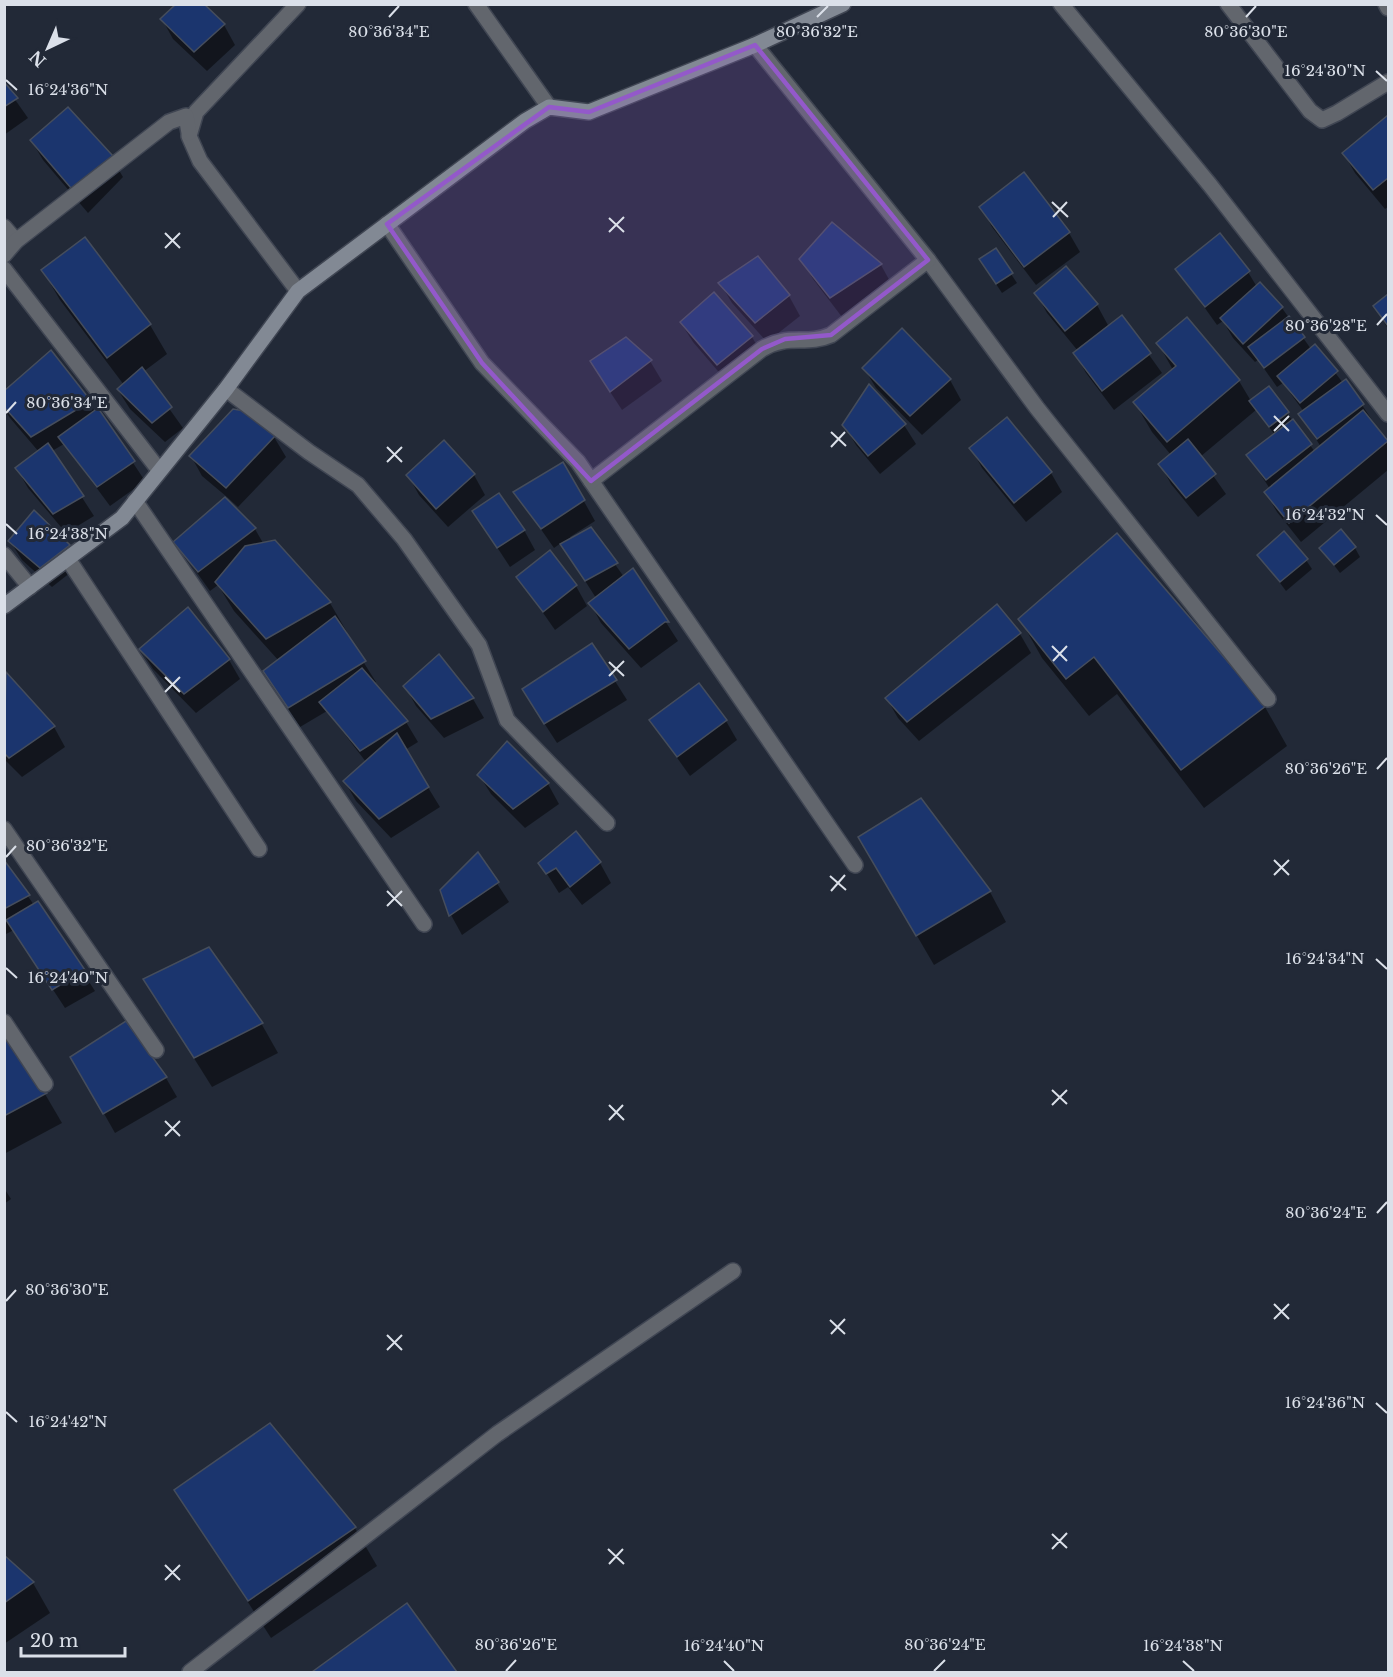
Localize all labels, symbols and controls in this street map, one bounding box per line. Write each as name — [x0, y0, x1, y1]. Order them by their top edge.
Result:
north arrow — [18, 18, 78, 78]
text: 80°36'34"E — [348, 22, 430, 41]
text: 80°36'32"E — [776, 22, 858, 41]
text: 80°36'30"E — [1204, 22, 1288, 41]
text: N — [25, 46, 50, 71]
text: 16°24'30"N — [1284, 61, 1366, 80]
text: 16°24'36"N — [28, 80, 108, 99]
text: 80°36'28"E — [1285, 316, 1367, 335]
text: 80°36'34"E — [26, 393, 108, 412]
text: 16°24'32"N — [1285, 505, 1365, 524]
text: 16°24'38"N — [28, 524, 108, 543]
text: 80°36'26"E — [1285, 759, 1367, 778]
text: 80°36'32"E — [26, 836, 108, 855]
text: 16°24'34"N — [1285, 949, 1365, 968]
text: 16°24'40"N — [28, 968, 108, 987]
text: 80°36'24"E — [1285, 1203, 1367, 1222]
text: 80°36'30"E — [25, 1280, 109, 1299]
text: 16°24'36"N — [1285, 1393, 1365, 1412]
text: 16°24'42"N — [29, 1412, 108, 1431]
scale bar — [21, 1620, 124, 1658]
text: 20 m — [30, 1630, 78, 1652]
text: 80°36'26"E — [475, 1635, 557, 1654]
text: 80°36'24"E — [904, 1635, 986, 1654]
text: 16°24'40"N — [684, 1636, 764, 1655]
text: 16°24'38"N — [1143, 1636, 1223, 1655]

